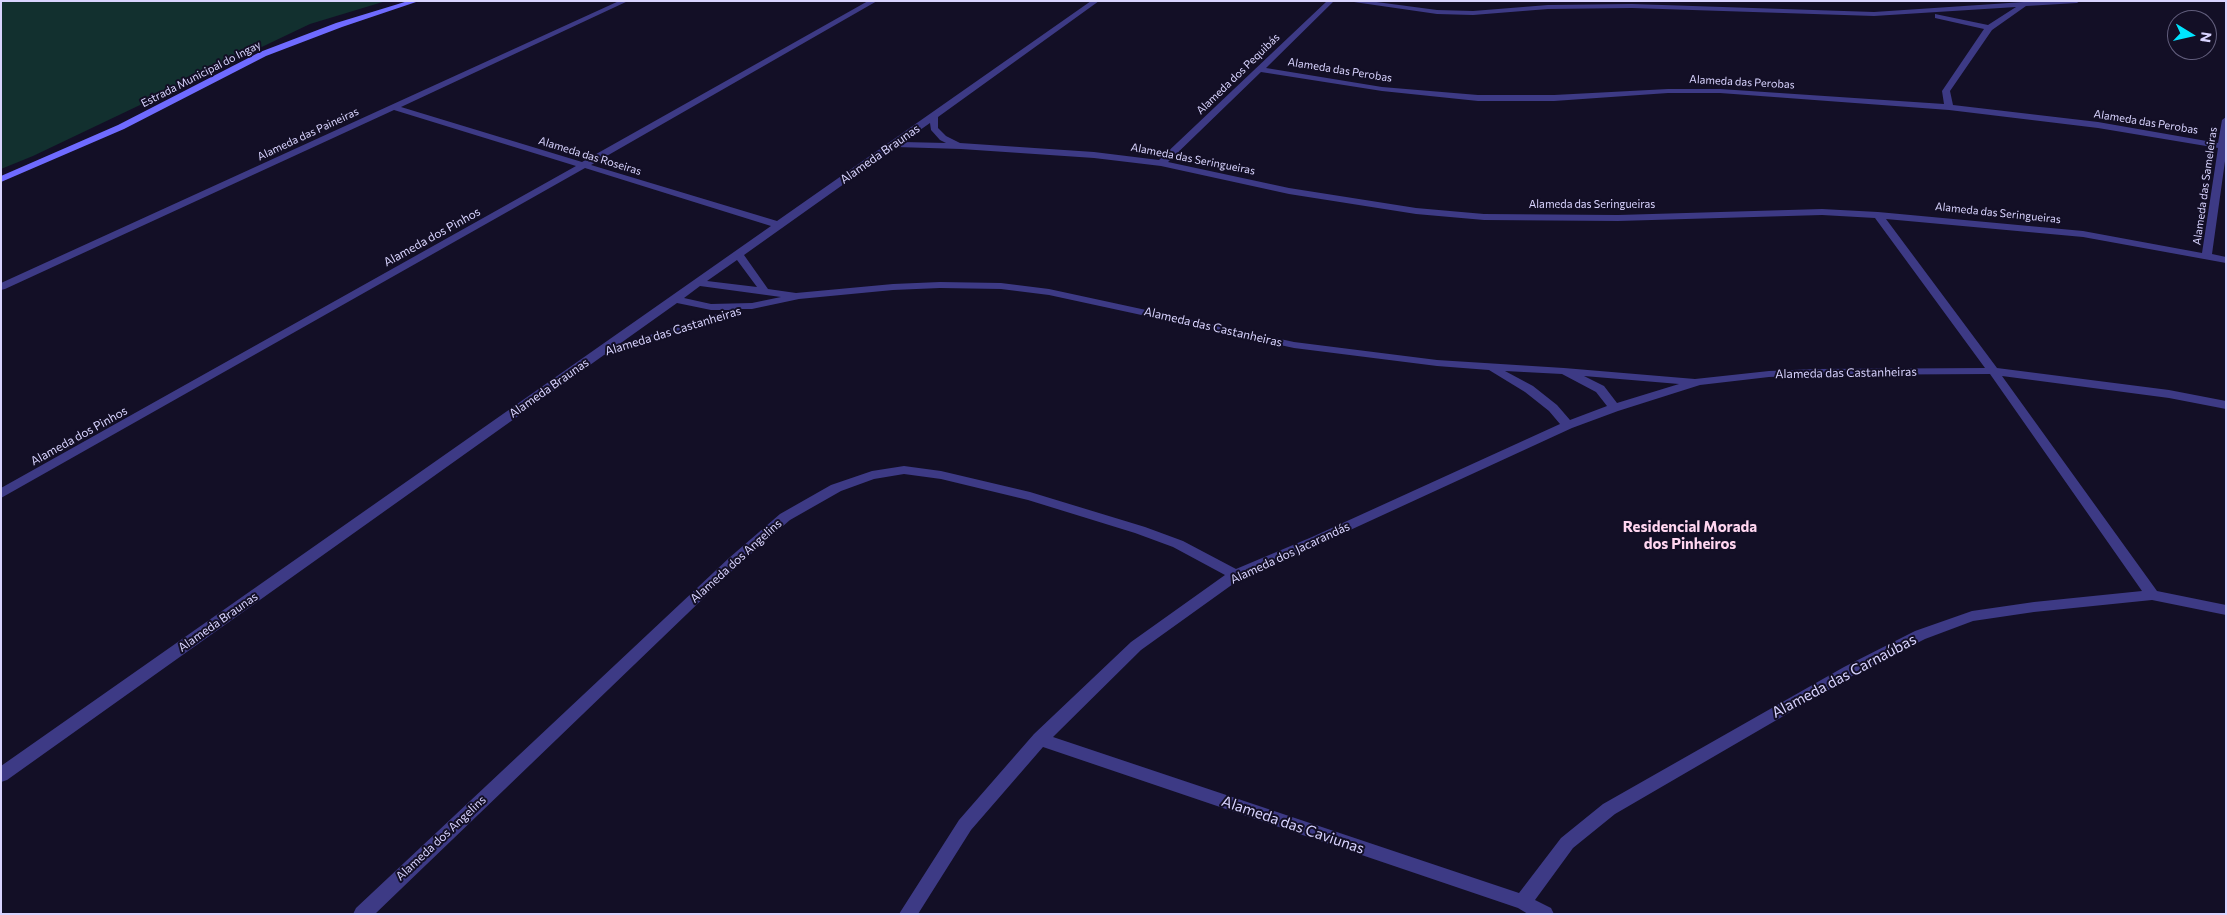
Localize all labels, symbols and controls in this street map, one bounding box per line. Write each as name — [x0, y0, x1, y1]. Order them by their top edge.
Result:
north arrow — [2167, 10, 2217, 60]
street label: Alameda dos Pequibás — [1194, 31, 1282, 117]
text: N — [2197, 31, 2216, 44]
street label: Estrada Municipal do Ingay — [139, 38, 263, 110]
street label: Alameda das Perobas — [1287, 55, 1393, 85]
street label: Alameda das Perobas — [1689, 73, 1795, 91]
street label: Alameda das Paineiras — [255, 105, 361, 163]
street label: Alameda das Perobas — [2093, 107, 2199, 137]
street label: Alameda Braunas — [837, 121, 923, 187]
street label: Alameda das Sameleiras — [2190, 126, 2220, 246]
street label: Alameda das Roseiras — [537, 134, 643, 178]
street label: Alameda das Seringueiras — [1130, 140, 1256, 178]
street label: Alameda das Seringueiras — [1529, 197, 1655, 211]
street label: Alameda das Seringueiras — [1934, 200, 2062, 226]
street label: Alameda dos Pinhos — [381, 204, 483, 270]
street label: Alameda das Castanheiras — [603, 303, 743, 359]
street label: Alameda das Castanheiras — [1142, 304, 1284, 350]
street label: Alameda Braunas — [506, 355, 592, 421]
street label: Alameda das Castanheiras — [1775, 365, 1917, 381]
street label: Alameda dos Pinhos — [28, 403, 130, 469]
street label: Alameda dos Angelins — [687, 516, 785, 606]
district label: Residencial Morada dos Pinheiros — [1623, 518, 1757, 553]
street label: Alameda dos Jacarandás — [1228, 519, 1352, 587]
street label: Alameda Braunas — [175, 589, 261, 655]
street label: Alameda das Carnaúbas — [1769, 630, 1919, 722]
street label: Alameda das Caviunas — [1219, 792, 1367, 858]
street label: Alameda dos Angelins — [393, 793, 489, 883]

